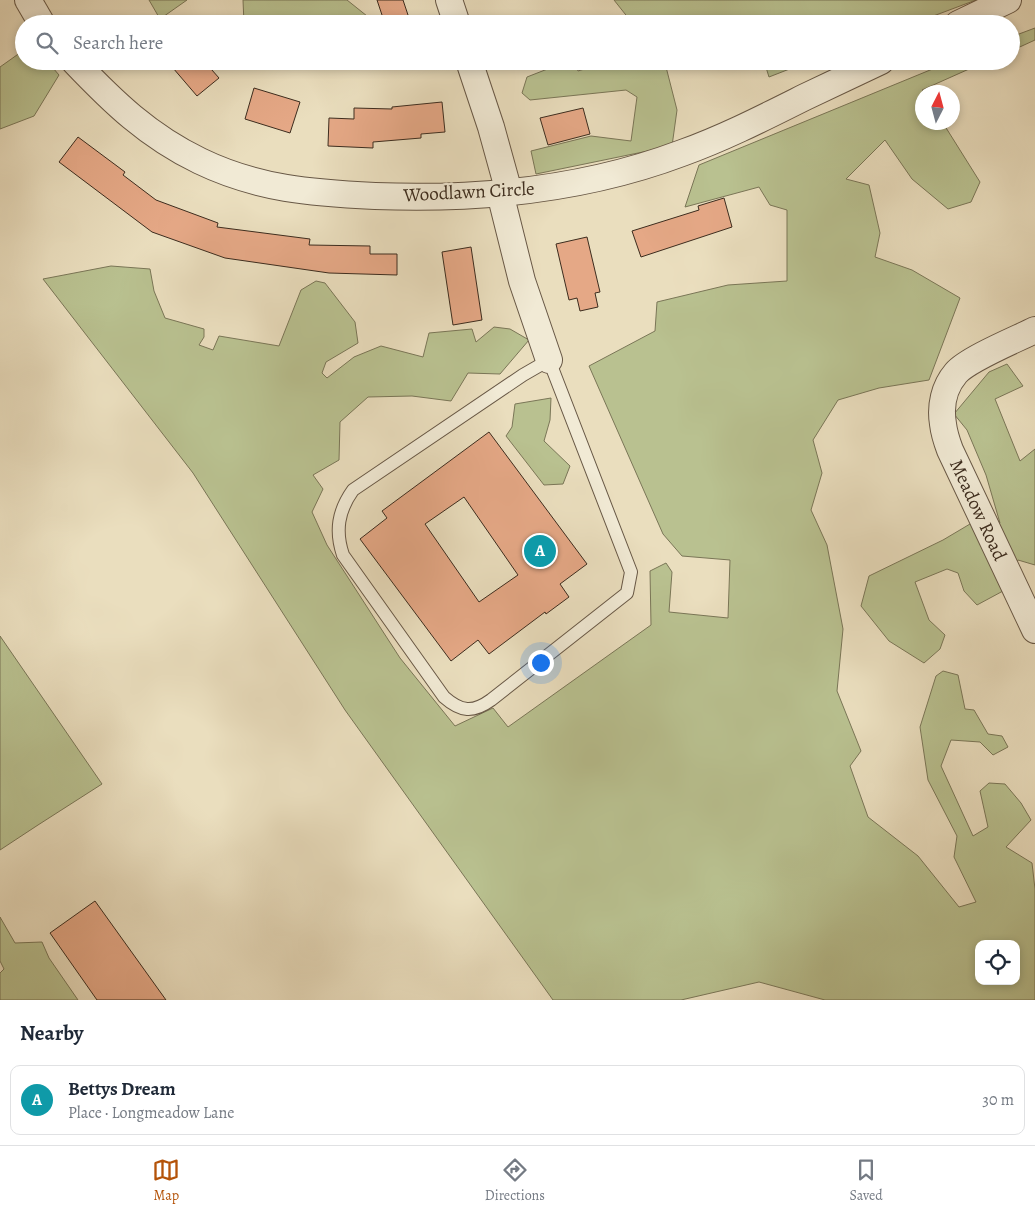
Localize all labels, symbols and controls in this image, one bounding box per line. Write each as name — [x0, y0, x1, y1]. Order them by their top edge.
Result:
search box — [15, 15, 1020, 70]
icon: search — [33, 29, 61, 57]
text: Search here — [73, 30, 163, 56]
north arrow — [915, 85, 960, 130]
street label: Woodlawn Circle — [402, 176, 535, 208]
street label: Meadow Road — [943, 455, 1013, 566]
pin: A — [524, 532, 556, 570]
your location — [528, 650, 554, 676]
map controls — [975, 940, 1020, 985]
button: locate — [975, 940, 1020, 985]
text: Nearby — [20, 1019, 83, 1047]
text: Bettys Dream — [68, 1076, 176, 1102]
text: A — [32, 1089, 42, 1111]
text: 30 m — [982, 1089, 1014, 1111]
text: Place · Longmeadow Lane — [68, 1102, 234, 1124]
tab: Map — [152, 1156, 180, 1205]
tab: Directions — [485, 1156, 545, 1205]
tab: Saved — [850, 1156, 883, 1205]

